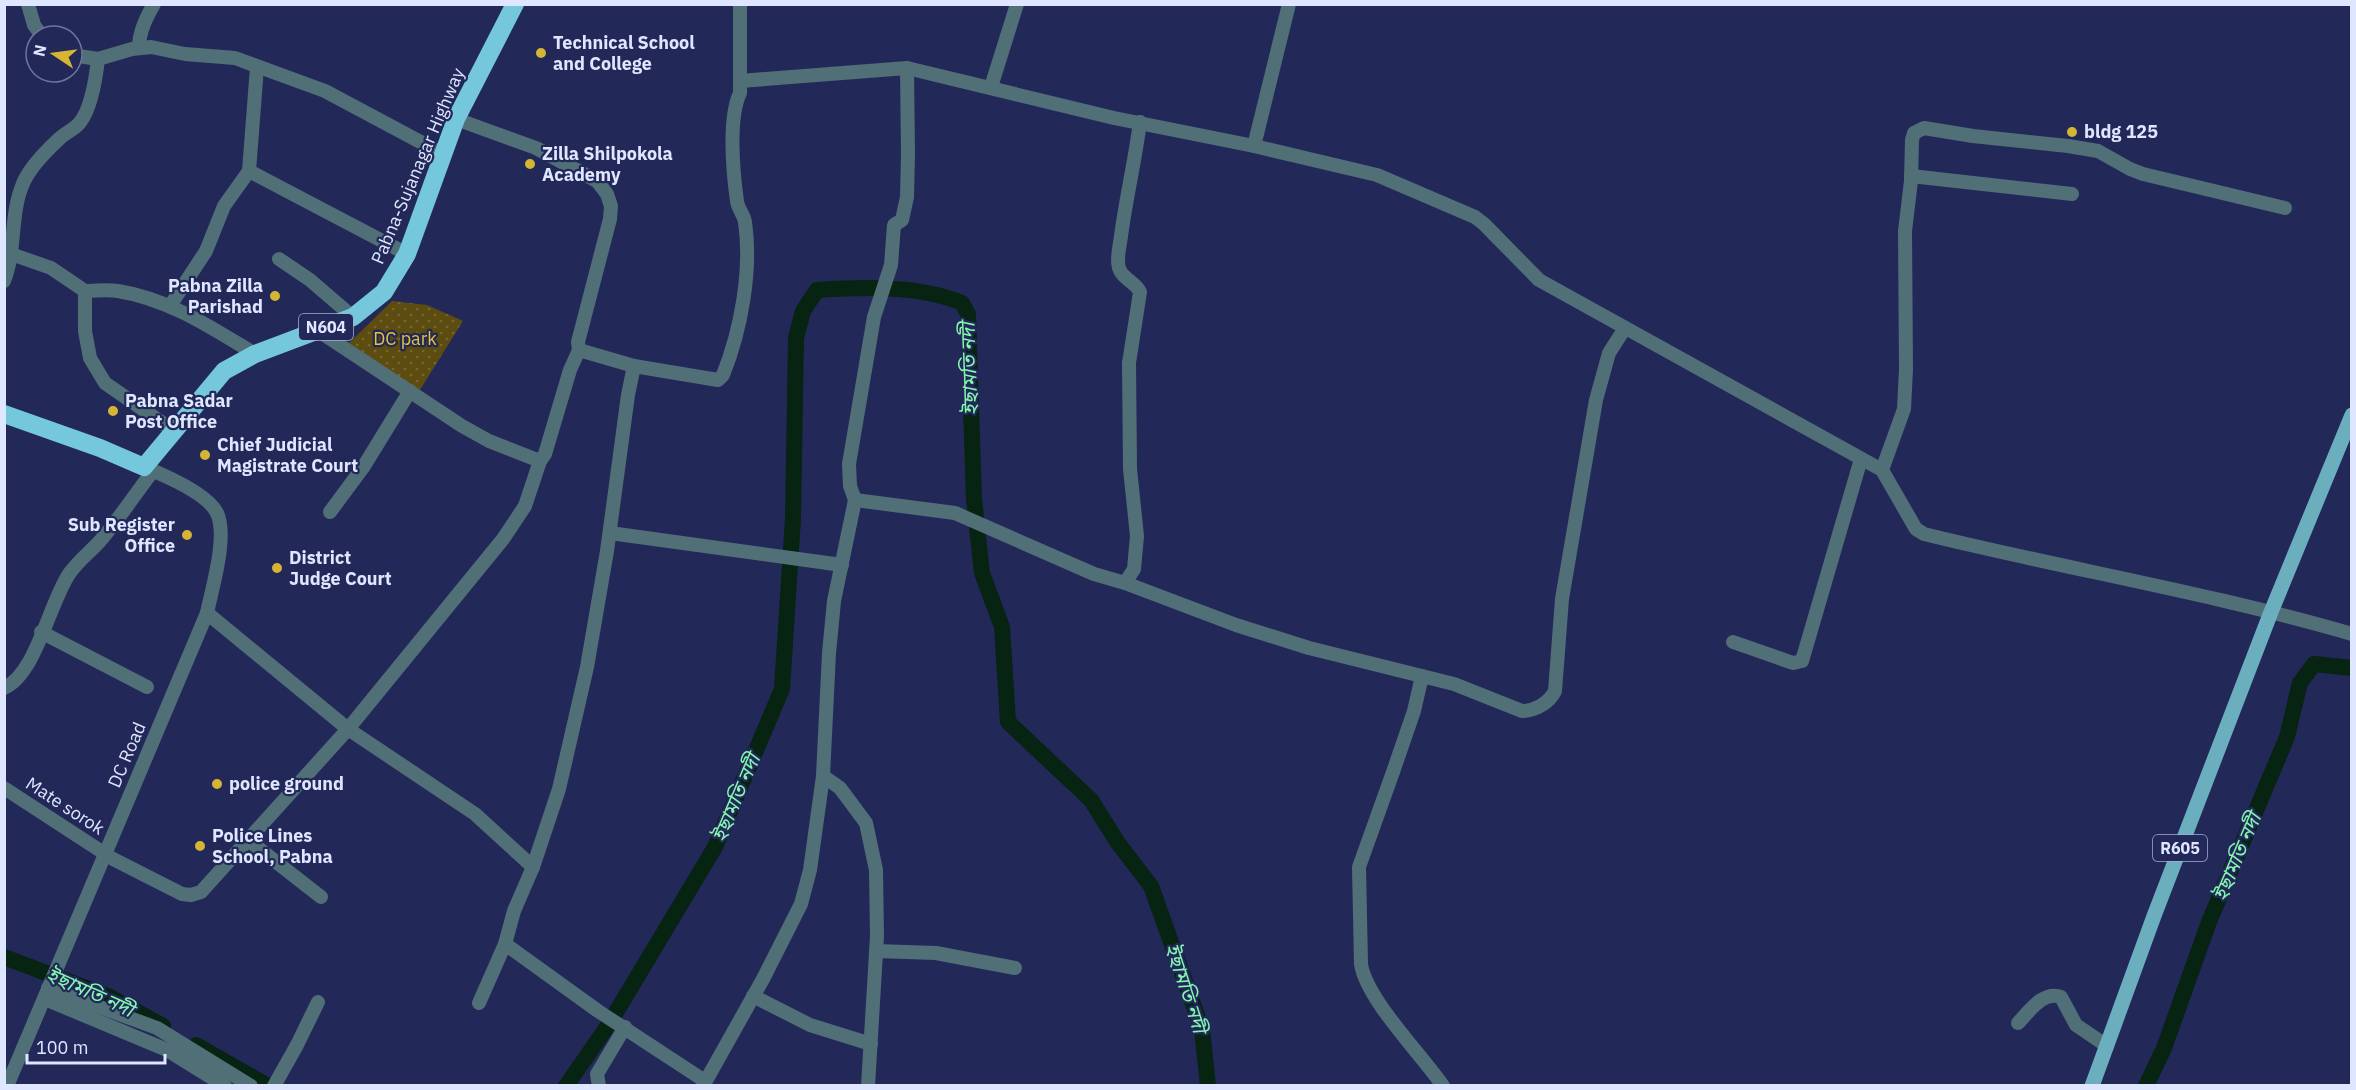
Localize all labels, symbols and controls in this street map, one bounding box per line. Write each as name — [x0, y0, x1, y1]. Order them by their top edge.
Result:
north arrow — [24, 24, 84, 84]
place label: Technical School and College — [553, 31, 695, 75]
text: N — [28, 43, 50, 59]
marker: Technical School and College — [534, 46, 548, 60]
street label: Pabna-Sujanagar Highway — [366, 64, 469, 267]
place label: bldg 125 — [2084, 120, 2158, 143]
marker: bldg 125 — [2065, 125, 2079, 139]
place label: Zilla Shilpokola Academy — [542, 142, 673, 186]
marker: Zilla Shilpokola Academy — [523, 157, 537, 171]
place label: Pabna Zilla Parishad — [168, 274, 263, 318]
marker: Pabna Zilla Parishad — [268, 289, 282, 303]
road number: N604 — [299, 314, 353, 340]
water label: ইছামতি নদী — [953, 318, 984, 416]
park label: DC park — [373, 327, 437, 350]
place label: Pabna Sadar Post Office — [125, 389, 233, 433]
marker: Pabna Sadar Post Office — [106, 404, 120, 418]
place label: Chief Judicial Magistrate Court — [217, 433, 358, 477]
marker: Chief Judicial Magistrate Court — [198, 448, 212, 462]
place label: Sub Register Office — [68, 513, 175, 557]
marker: Sub Register Office — [180, 528, 194, 542]
place label: District Judge Court — [289, 546, 392, 590]
marker: District Judge Court — [270, 561, 284, 575]
street label: DC Road — [102, 719, 151, 791]
water label: ইছামতি নদী — [705, 746, 768, 846]
street label: Mate sorok — [21, 772, 110, 840]
place label: police ground — [229, 772, 344, 795]
marker: police ground — [210, 777, 224, 791]
water label: ইছামতি নদী — [2206, 805, 2269, 905]
place label: Police Lines School, Pabna — [212, 824, 333, 868]
road number: R605 — [2153, 835, 2207, 861]
marker: Police Lines School, Pabna — [193, 839, 207, 853]
water label: ইছামতি নদী — [1159, 939, 1215, 1040]
water label: ইছামতি নদী — [42, 960, 142, 1024]
scale bar — [27, 1027, 165, 1065]
text: 100 m — [36, 1036, 88, 1059]

